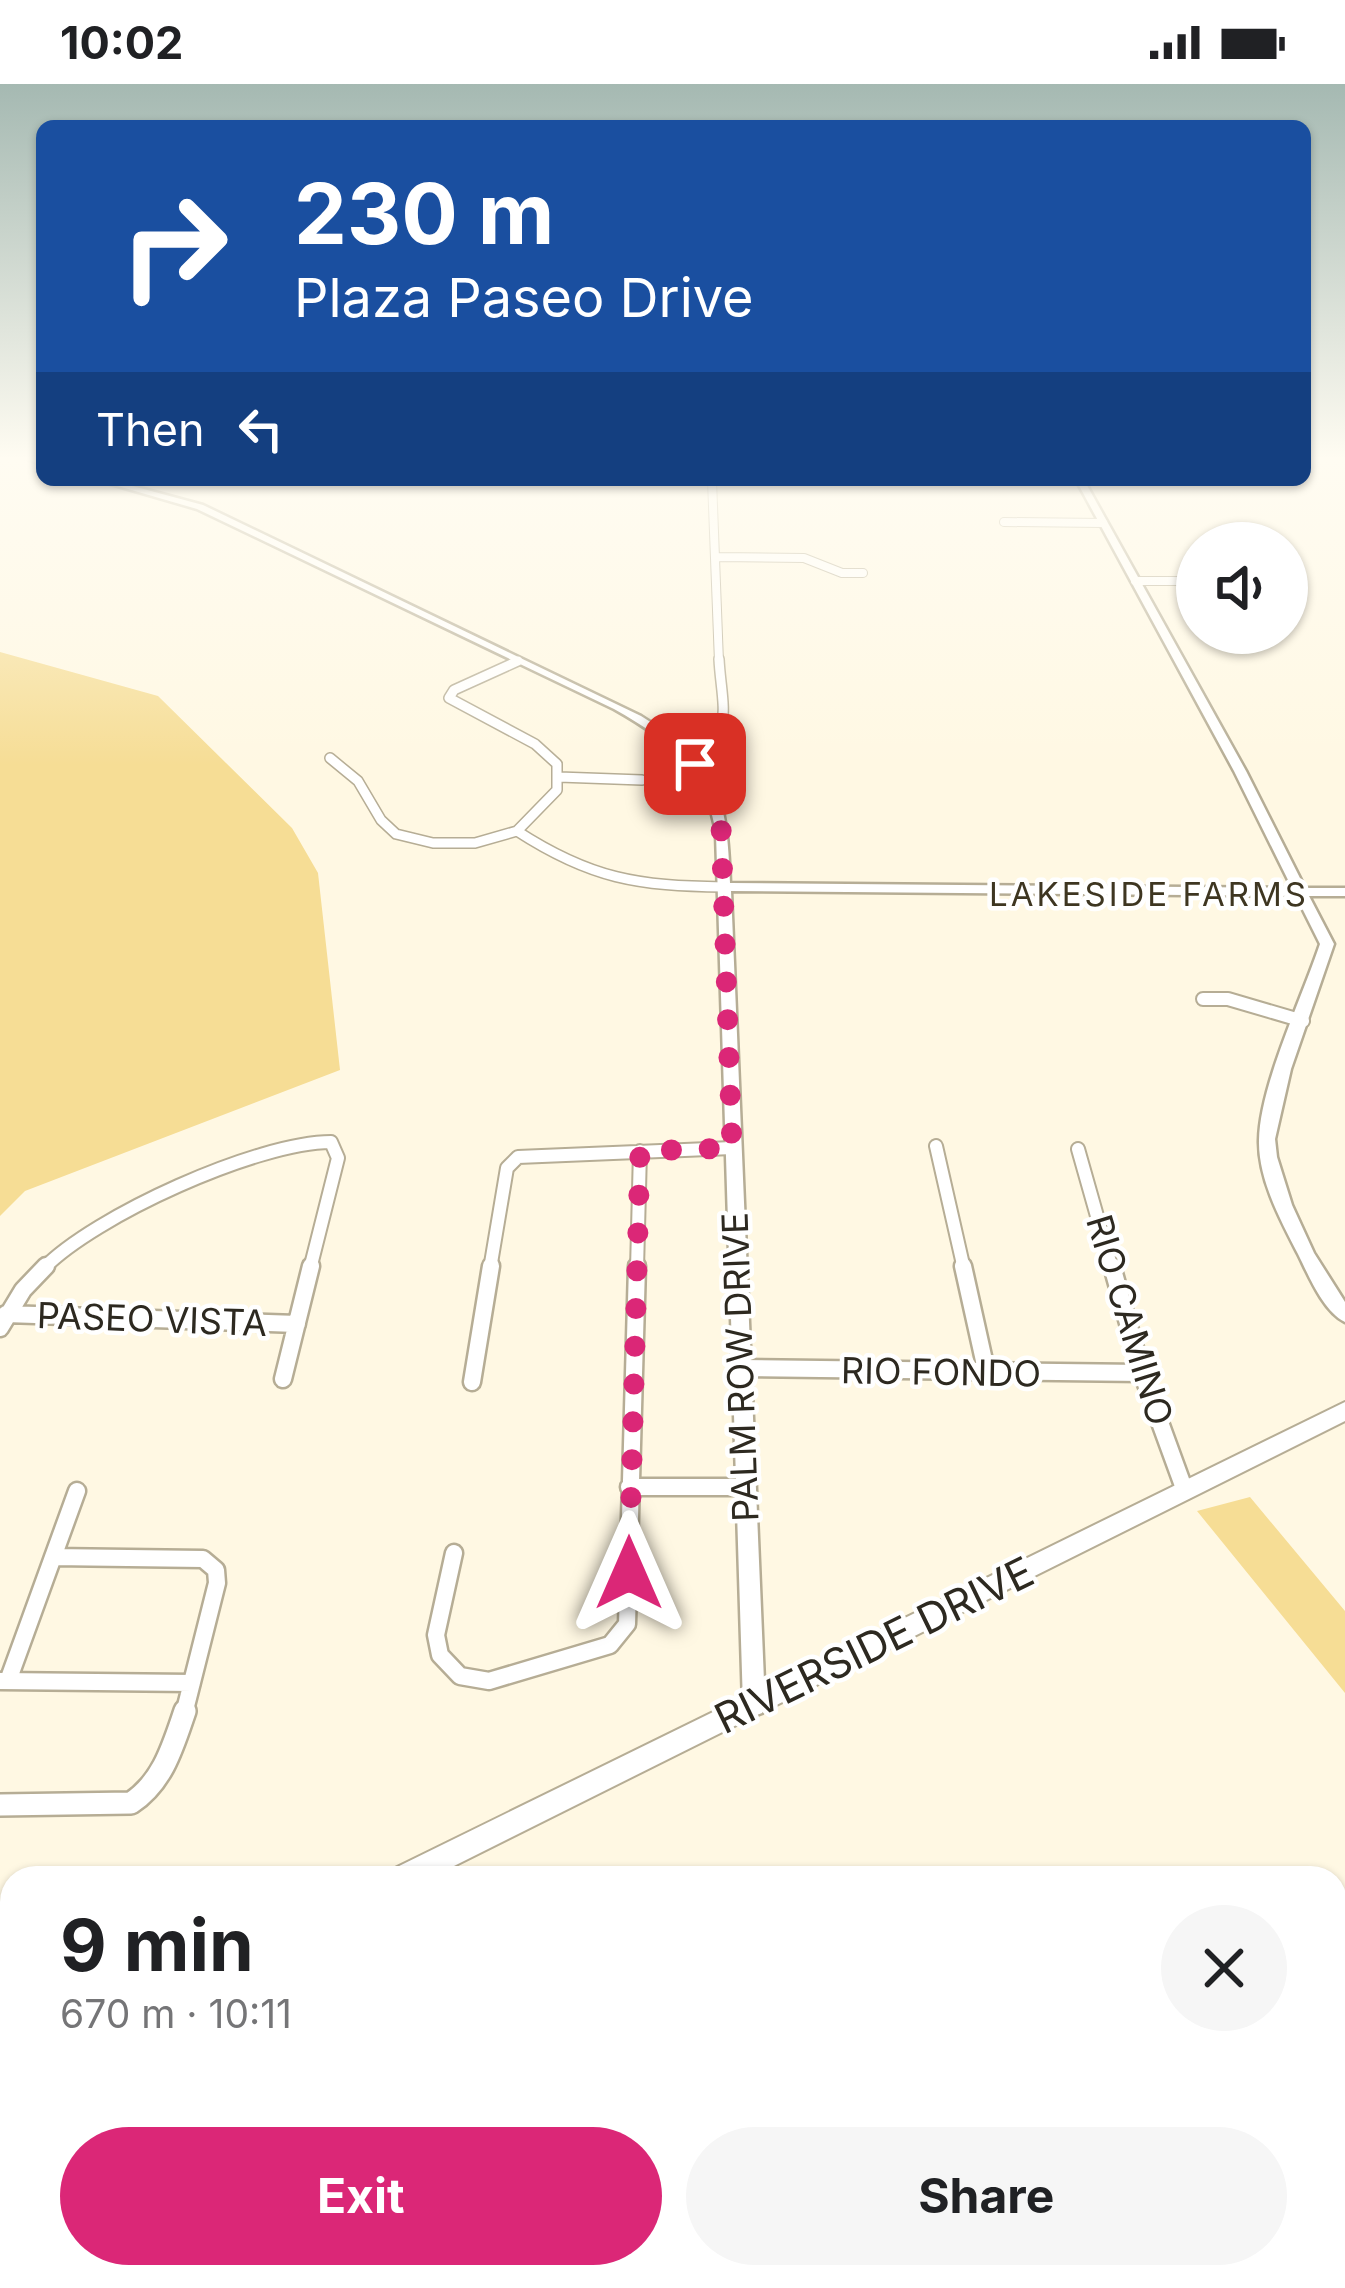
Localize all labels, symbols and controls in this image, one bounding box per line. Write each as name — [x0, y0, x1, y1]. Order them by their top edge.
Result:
text: 10:02 — [60, 15, 183, 70]
text: 230 m — [294, 163, 554, 264]
icon: right — [96, 168, 252, 324]
text: Plaza Paseo Drive — [294, 265, 754, 330]
icon: left — [228, 396, 294, 462]
text: Then — [96, 402, 204, 457]
map controls — [1176, 522, 1308, 654]
button: sound — [1176, 522, 1308, 654]
pin — [644, 713, 746, 815]
icon: arrive — [662, 731, 728, 797]
district label: LAKESIDE FARMS — [989, 874, 1309, 914]
street label: RIO CAMINO — [1077, 1209, 1183, 1431]
street label: PALM ROW DRIVE — [713, 1211, 767, 1523]
street label: PASEO VISTA — [36, 1293, 268, 1345]
street label: RIO FONDO — [841, 1348, 1041, 1396]
position arrow — [566, 1510, 692, 1636]
street label: RIVERSIDE DRIVE — [706, 1545, 1041, 1744]
text: 9 min — [60, 1901, 254, 1988]
button: close — [1161, 1905, 1287, 2031]
text: 670 m · 10:11 — [60, 1990, 292, 2037]
button: Exit — [60, 2127, 662, 2265]
button: Share — [686, 2127, 1287, 2265]

